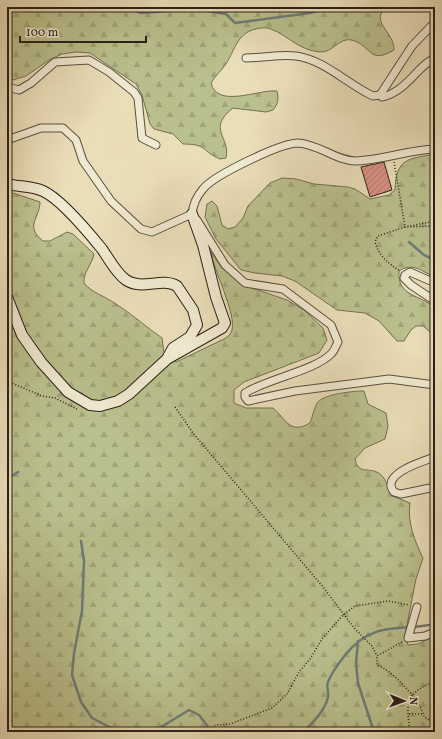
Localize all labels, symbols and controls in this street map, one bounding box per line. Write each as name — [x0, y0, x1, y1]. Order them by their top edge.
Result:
scale bar — [20, 18, 146, 44]
text: 100 m — [26, 25, 59, 41]
north arrow — [384, 681, 424, 721]
text: N — [405, 697, 420, 705]

